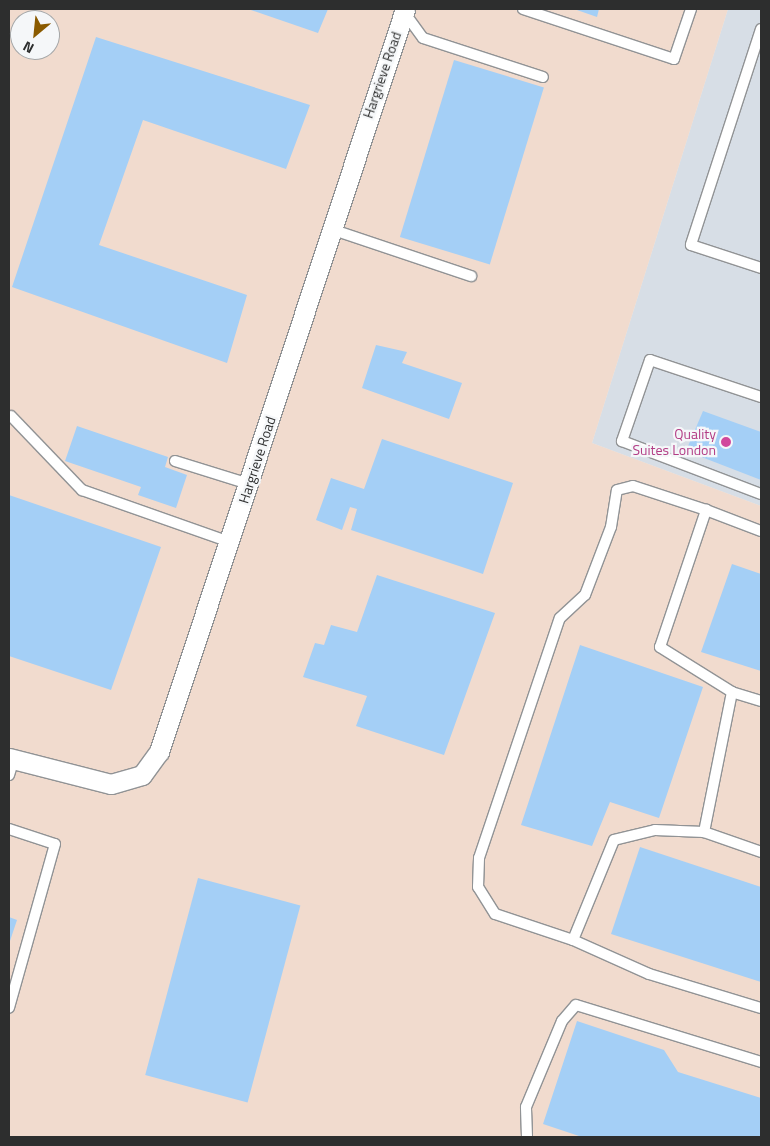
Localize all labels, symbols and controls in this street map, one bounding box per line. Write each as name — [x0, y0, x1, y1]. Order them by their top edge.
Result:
north arrow — [10, 10, 60, 60]
street label: Hargrieve Road — [359, 30, 405, 120]
text: N — [19, 36, 37, 59]
street label: Hargrieve Road — [235, 414, 279, 506]
place label: Quality Suites London — [632, 426, 716, 458]
marker: Quality Suites London — [720, 436, 732, 448]

